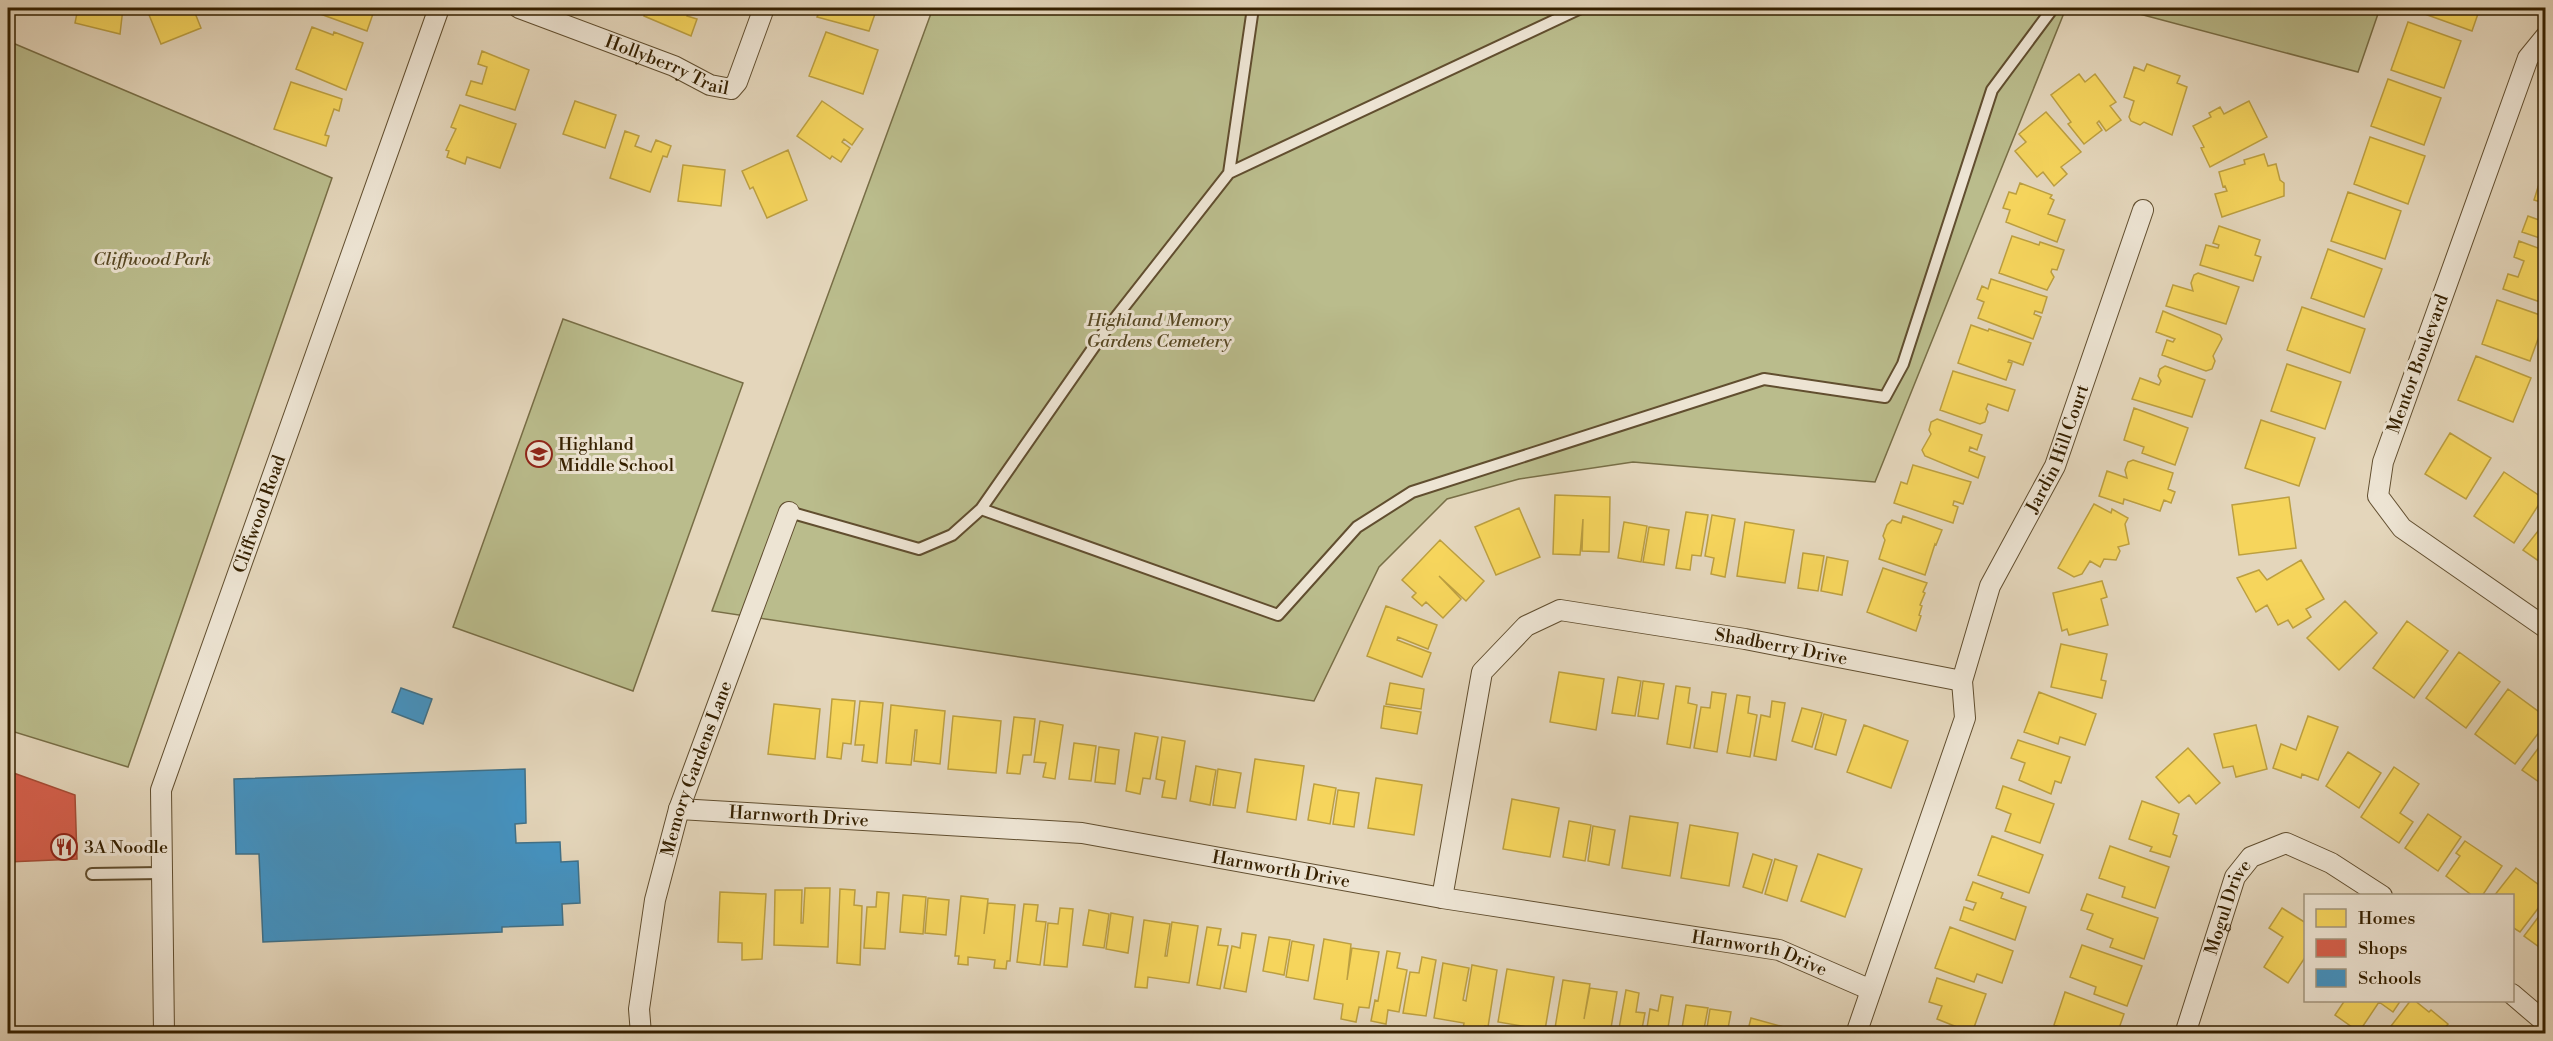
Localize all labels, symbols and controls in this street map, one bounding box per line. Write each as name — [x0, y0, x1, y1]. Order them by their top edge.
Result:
street label: Hollyberry Trail — [602, 30, 731, 100]
park label: Cliffwood Park — [93, 248, 211, 271]
street label: Mentor Boulevard — [2382, 290, 2454, 437]
park label: Highland Memory Gardens Cemetery — [1086, 309, 1232, 353]
street label: Jardin Hill Court — [2020, 381, 2094, 518]
place label: Highland Middle School — [558, 433, 675, 477]
school or university icon: Highland Middle School — [524, 439, 554, 469]
street label: Cliffwood Road — [228, 451, 291, 576]
street label: Shadberry Drive — [1713, 623, 1850, 670]
street label: Memory Gardens Lane — [655, 678, 737, 859]
street label: Harnworth Drive — [728, 800, 869, 832]
restaurant icon: 3A Noodle — [49, 832, 79, 862]
place label: 3A Noodle — [84, 836, 168, 859]
street label: Harnworth Drive — [1210, 845, 1352, 893]
street label: Mogul Drive — [2199, 855, 2256, 958]
legend — [2304, 894, 2514, 1002]
text: Homes — [2358, 907, 2415, 930]
street label: Harnworth Drive — [1690, 925, 1831, 981]
text: Shops — [2358, 937, 2408, 960]
text: Schools — [2358, 967, 2422, 990]

